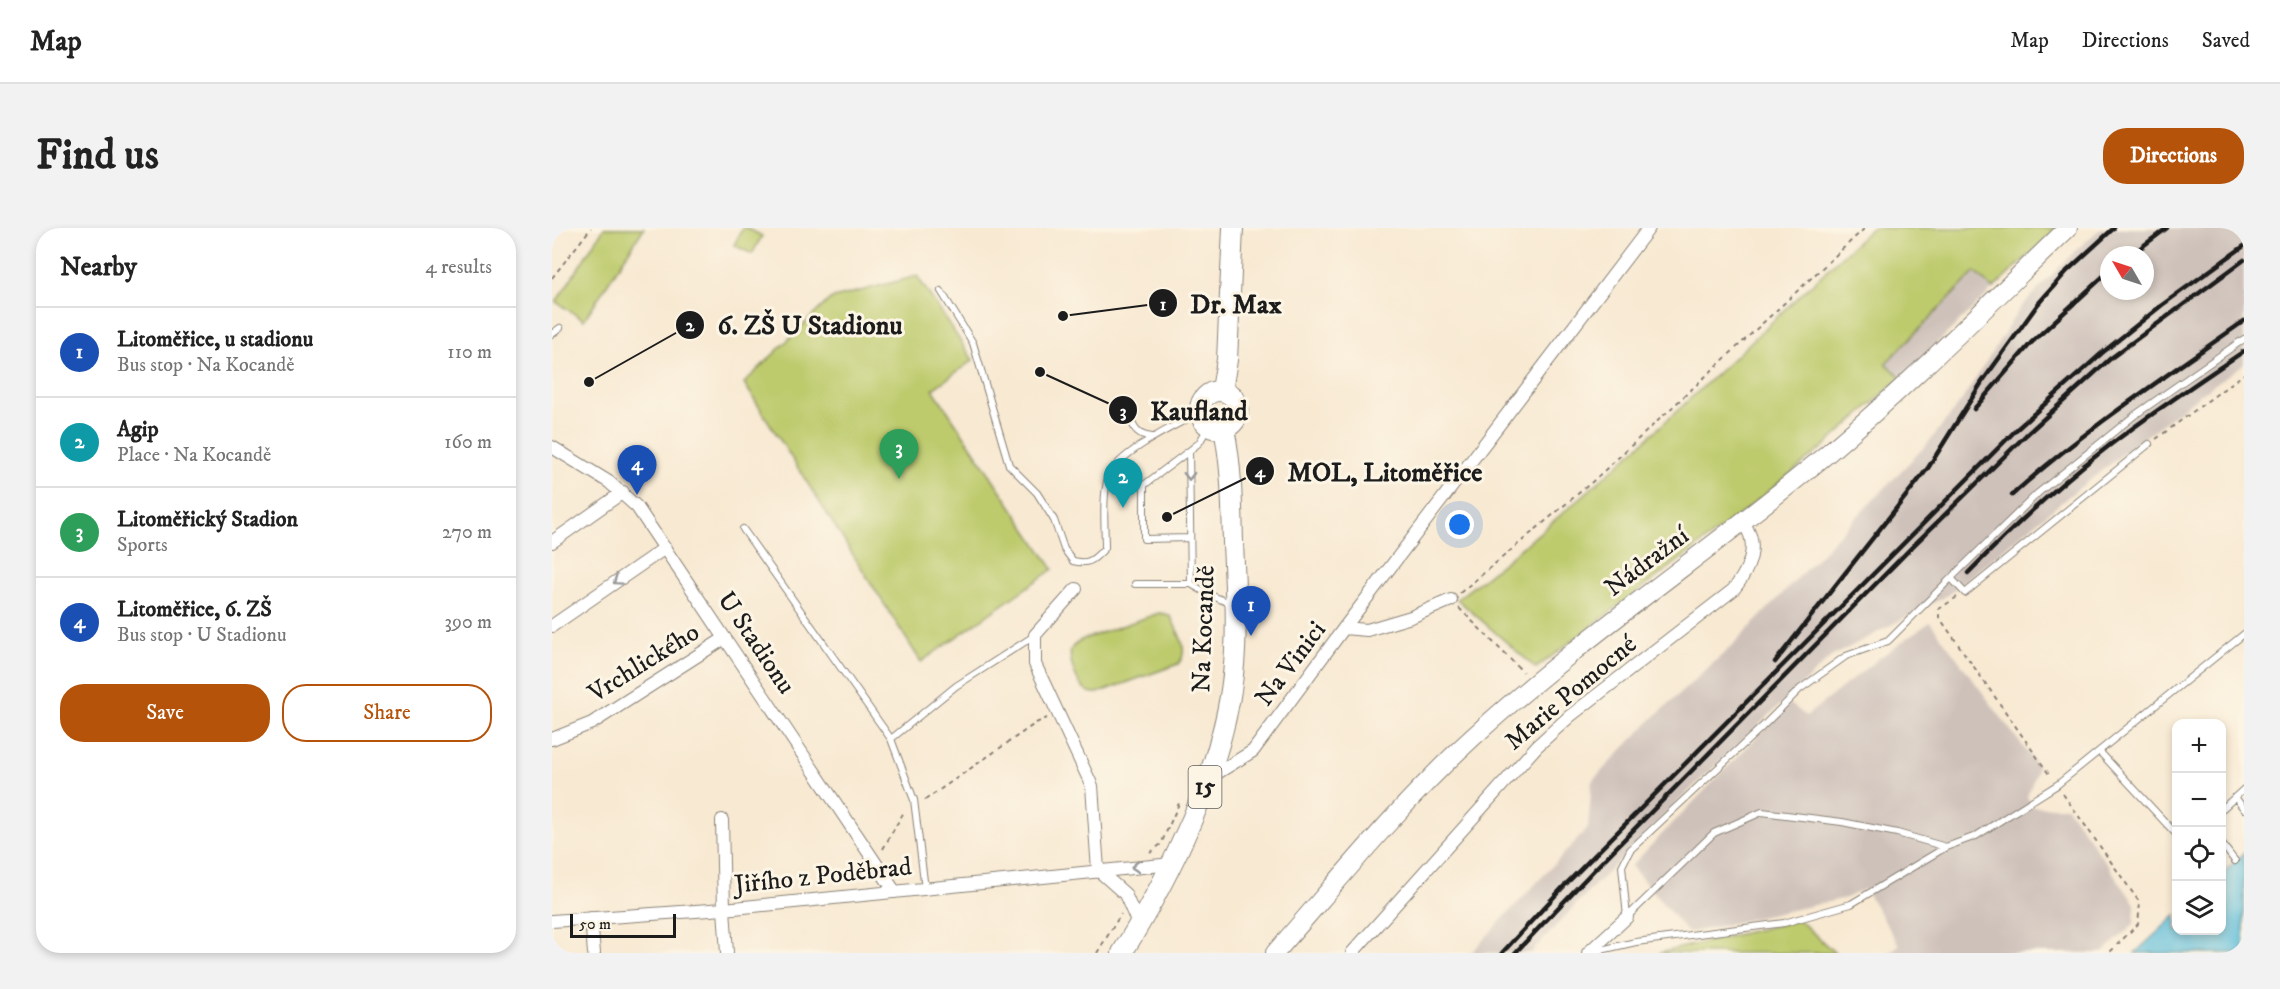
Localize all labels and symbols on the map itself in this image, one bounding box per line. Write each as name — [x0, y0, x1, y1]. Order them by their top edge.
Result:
north arrow — [2100, 246, 2154, 300]
callout: Dr. Max — [1148, 281, 1294, 326]
text: Dr. Max — [1190, 288, 1282, 322]
text: 1 — [1160, 294, 1167, 316]
callout: 6. ZŠ U Stadionu — [675, 302, 914, 347]
text: 6. ZŠ U Stadionu — [717, 309, 903, 343]
text: 2 — [686, 315, 696, 337]
callout: Kaufland — [1108, 388, 1260, 433]
text: Kaufland — [1150, 395, 1248, 429]
text: 3 — [1120, 401, 1127, 423]
pin: 3 — [880, 430, 918, 479]
pin: 4 — [618, 446, 656, 495]
callout: MOL, Litoměřice — [1245, 449, 1494, 494]
text: MOL, Litoměřice — [1287, 456, 1483, 490]
pin: 2 — [1104, 458, 1142, 508]
text: 4 — [1254, 461, 1266, 483]
one-way arrow — [1183, 472, 1195, 481]
your location — [1445, 510, 1474, 539]
street label: Nádražní — [1598, 519, 1697, 604]
street label: Na Kocandě — [1185, 565, 1223, 693]
one-way arrow — [613, 574, 624, 585]
street label: U Stadionu — [710, 585, 802, 701]
pin: 1 — [1232, 586, 1270, 636]
street label: Na Vinici — [1248, 615, 1334, 713]
street label: Vrchlického — [582, 616, 706, 711]
street label: Marie Pomocné — [1498, 628, 1644, 758]
road number: 15 — [1188, 766, 1222, 808]
street label: Jiřího z Poděbrad — [731, 850, 913, 902]
one-way arrow — [1130, 860, 1139, 873]
scale bar — [570, 911, 676, 938]

